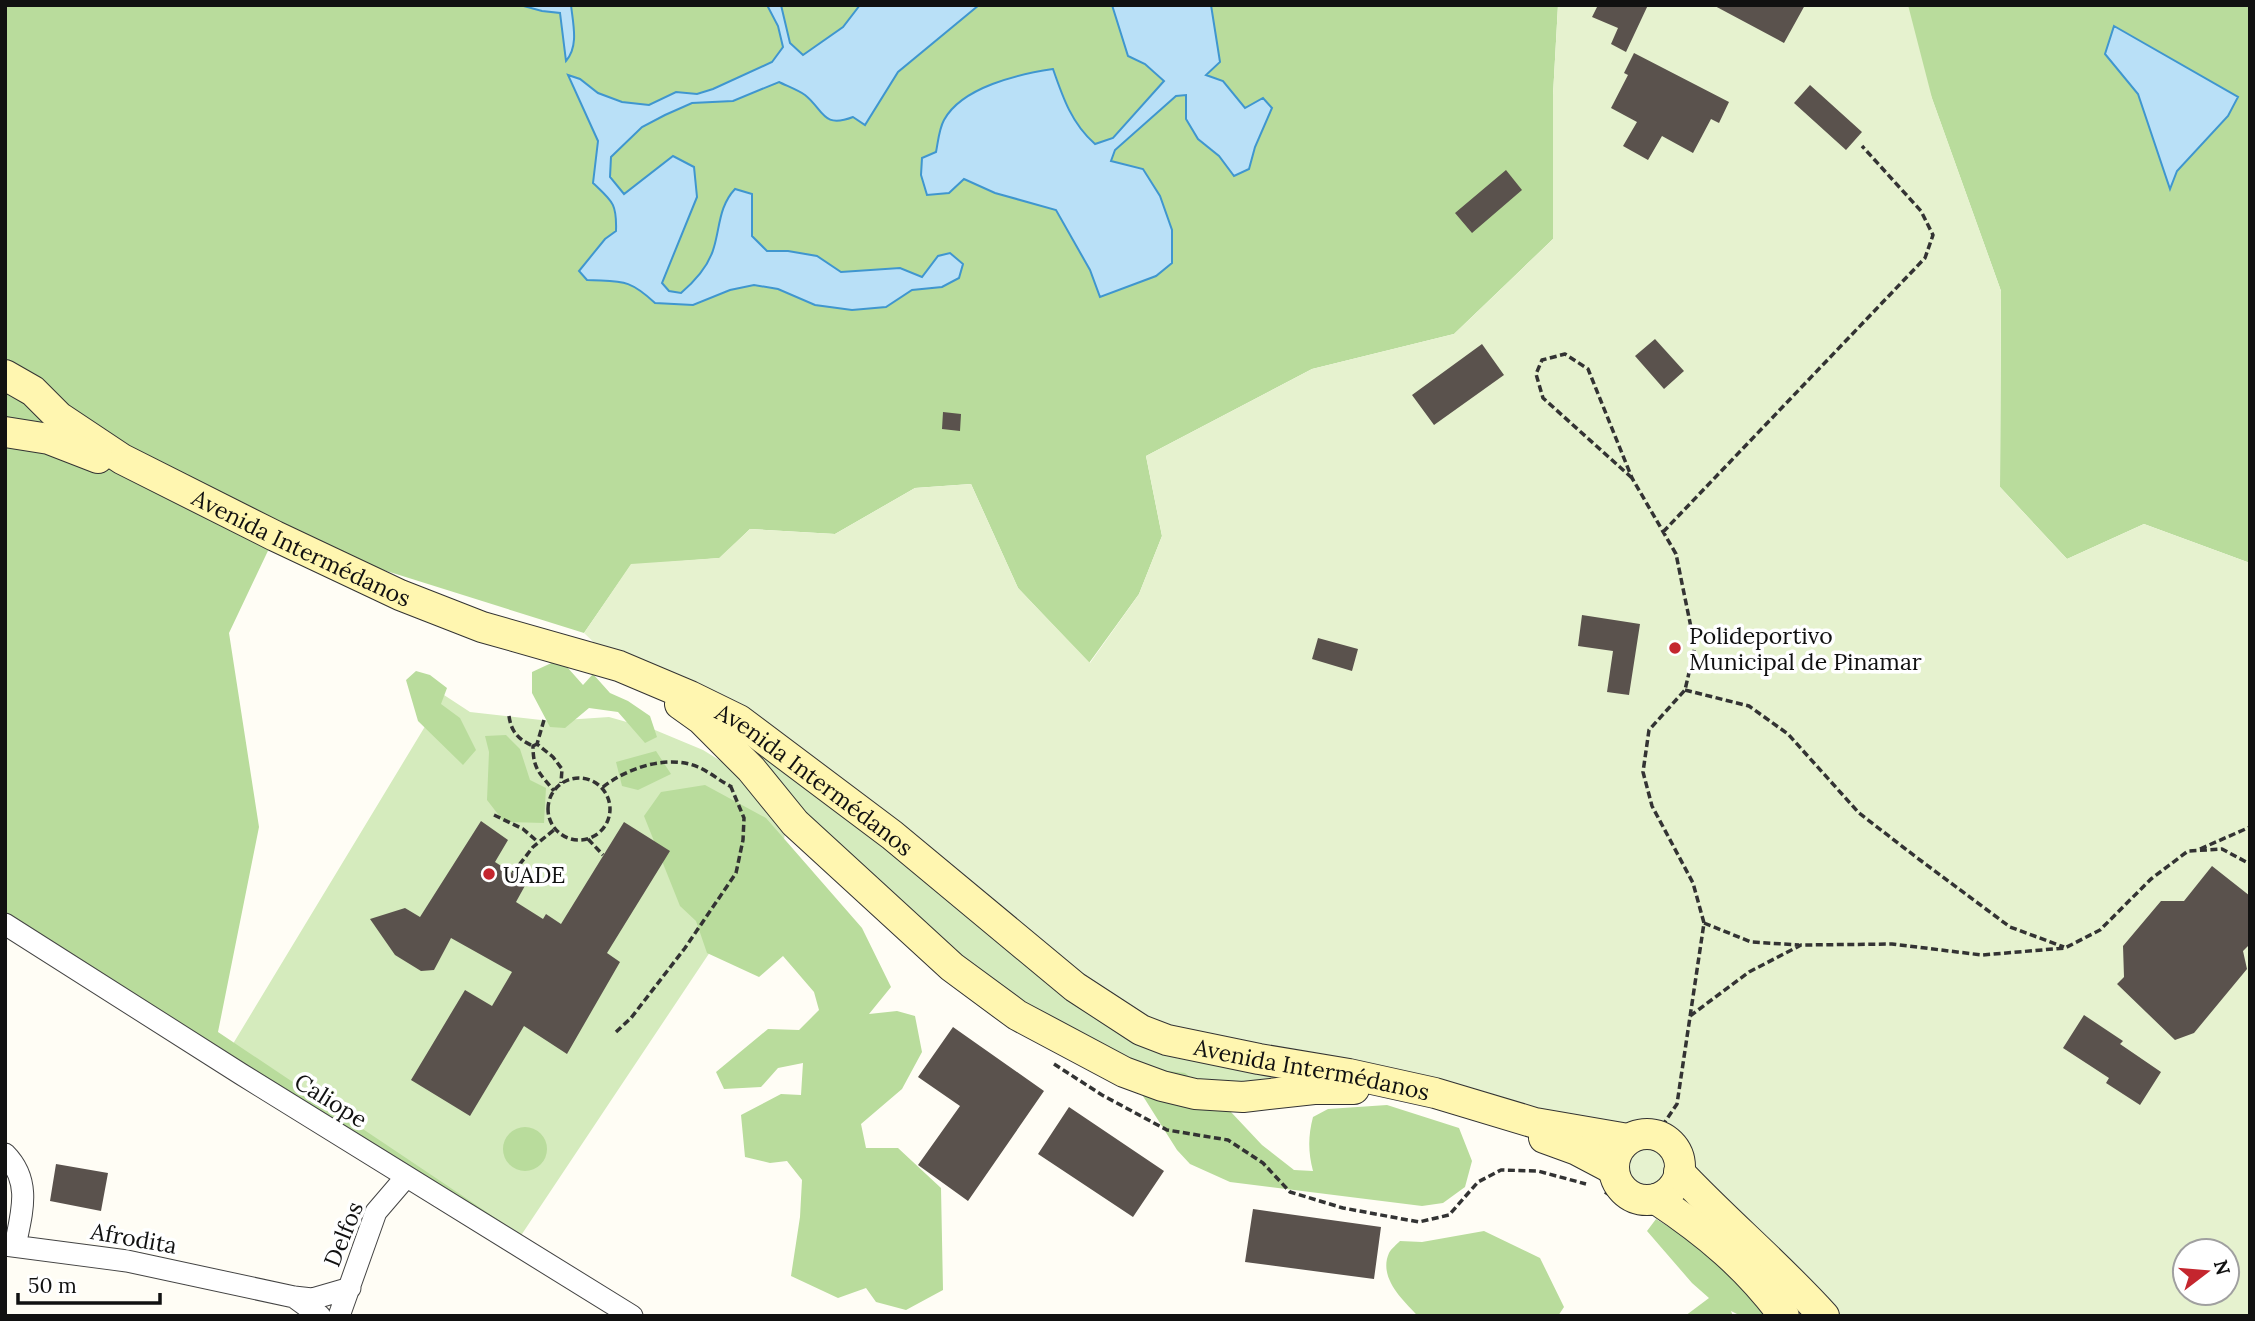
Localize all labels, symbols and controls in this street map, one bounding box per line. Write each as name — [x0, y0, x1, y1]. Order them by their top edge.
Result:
street label: Avenida Intermédanos — [187, 482, 415, 612]
place label: Polideportivo Municipal de Pinamar — [1689, 621, 1922, 676]
marker: Polideportivo Municipal de Pinamar — [1667, 640, 1683, 656]
street label: Avenida Intermédanos — [710, 696, 920, 861]
place label: UADE — [503, 860, 565, 889]
marker: UADE — [481, 866, 497, 882]
street label: Avenida Intermédanos — [1191, 1031, 1432, 1106]
street label: Caliope — [289, 1066, 373, 1134]
street label: Delfos — [317, 1197, 369, 1271]
street label: Afrodita — [88, 1216, 179, 1260]
north arrow — [2171, 1237, 2241, 1307]
text: N — [2209, 1257, 2236, 1278]
scale bar — [18, 1262, 159, 1306]
text: 50 m — [28, 1272, 77, 1299]

